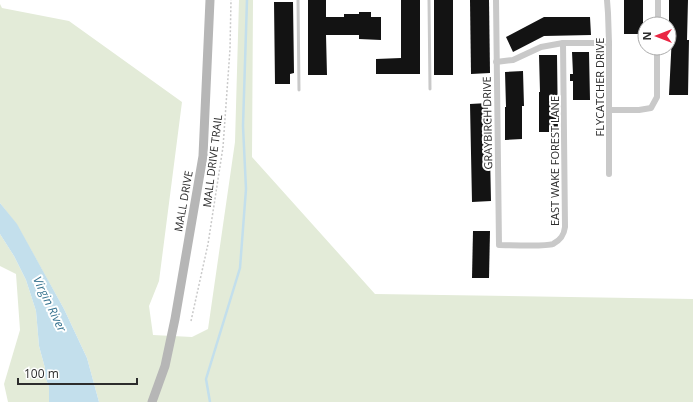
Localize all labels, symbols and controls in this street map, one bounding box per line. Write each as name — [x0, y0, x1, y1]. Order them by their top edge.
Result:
north arrow — [637, 16, 677, 56]
text: N — [639, 32, 654, 40]
street label: FLYCATCHER DRIVE — [592, 38, 607, 136]
street label: GRAYBIRCH DRIVE — [479, 76, 495, 170]
street label: EAST WAKE FOREST LANE — [547, 96, 562, 226]
street label: MALL DRIVE TRAIL — [199, 114, 225, 208]
street label: MALL DRIVE — [170, 169, 196, 233]
water label: Virgin River — [29, 273, 71, 336]
scale bar — [18, 360, 137, 386]
text: 100 m — [24, 365, 59, 382]

